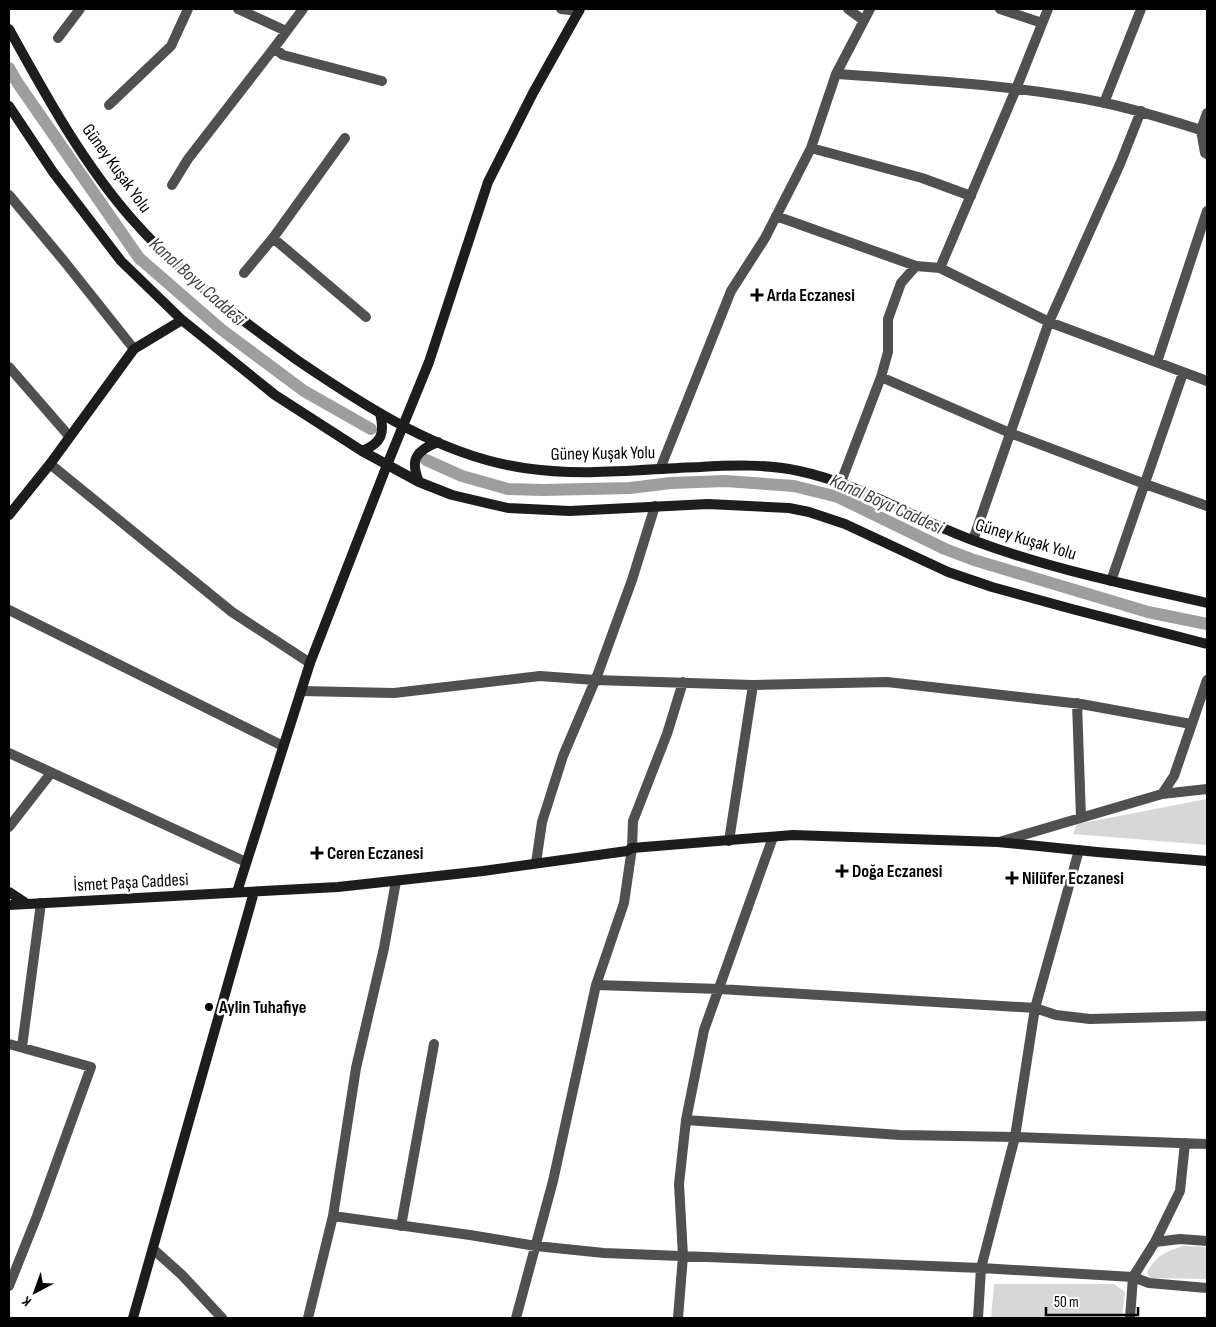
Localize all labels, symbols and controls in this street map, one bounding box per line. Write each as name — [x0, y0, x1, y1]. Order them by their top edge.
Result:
street label: Güney Kuşak Yolu — [77, 120, 156, 217]
water label: Kanal Boyu Caddesi — [144, 233, 250, 332]
place label: Arda Eczanesi — [766, 285, 855, 306]
marker: Arda Eczanesi — [751, 289, 763, 301]
street label: Güney Kuşak Yolu — [551, 442, 655, 465]
water label: Kanal Boyu Caddesi — [826, 469, 947, 540]
street label: Güney Kuşak Yolu — [973, 514, 1079, 565]
place label: Ceren Eczanesi — [327, 843, 423, 864]
marker: Ceren Eczanesi — [311, 847, 323, 859]
place label: Doğa Eczanesi — [852, 861, 942, 882]
marker: Doğa Eczanesi — [836, 865, 848, 877]
place label: Nilüfer Eczanesi — [1022, 868, 1124, 889]
street label: İsmet Paşa Caddesi — [73, 869, 189, 896]
marker: Nilüfer Eczanesi — [1006, 872, 1018, 884]
place label: Aylin Tuhafiye — [218, 997, 307, 1018]
marker: Aylin Tuhafiye — [203, 1001, 215, 1013]
north arrow — [10, 1267, 60, 1317]
scale bar — [1046, 1284, 1138, 1316]
text: K — [19, 1293, 35, 1310]
text: 50 m — [1054, 1293, 1079, 1312]

